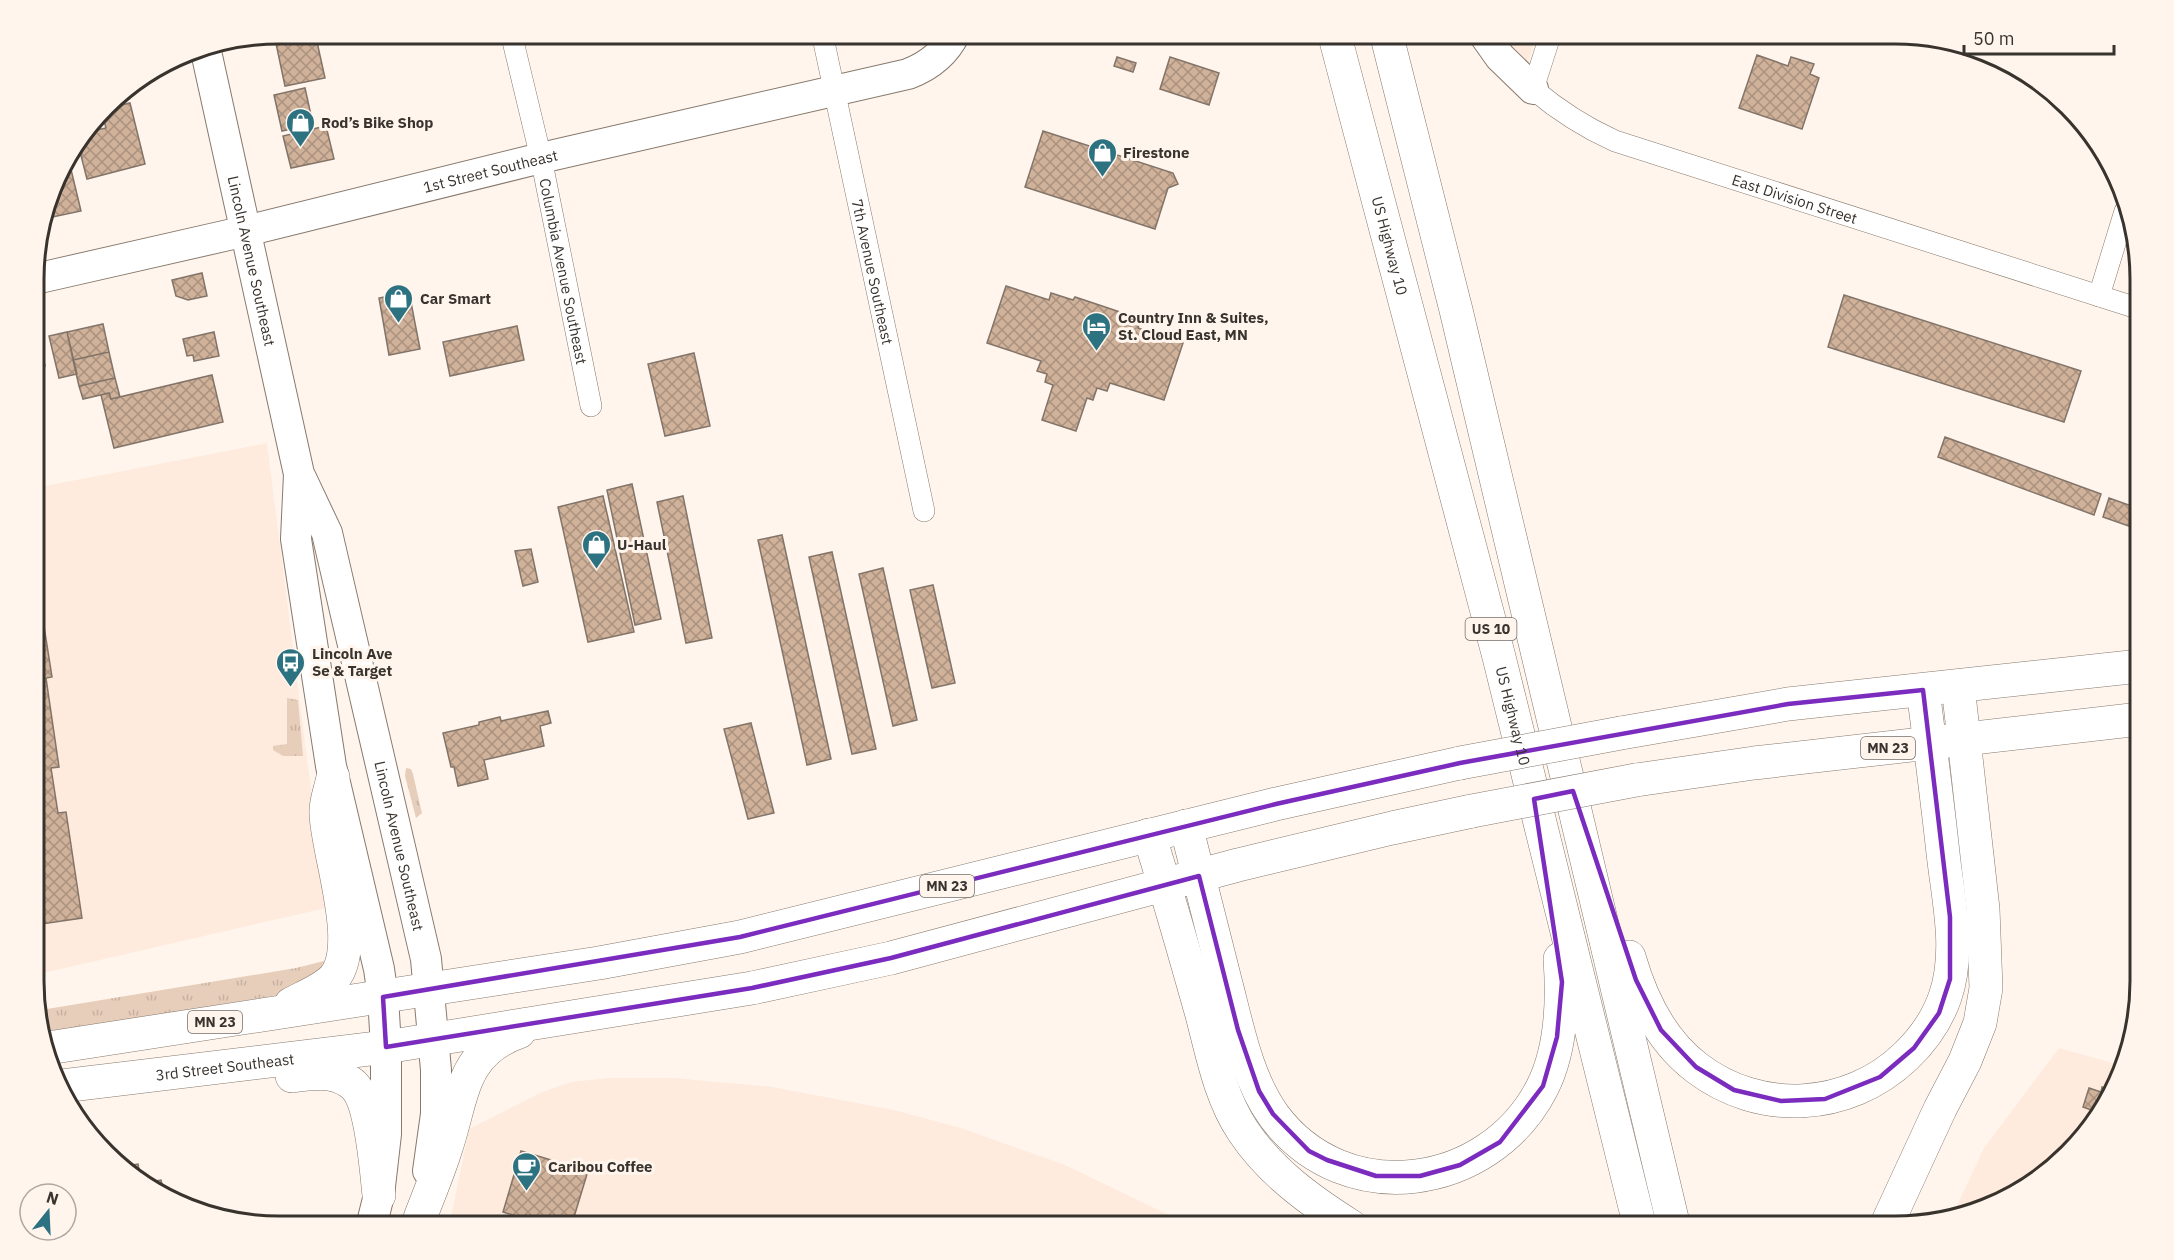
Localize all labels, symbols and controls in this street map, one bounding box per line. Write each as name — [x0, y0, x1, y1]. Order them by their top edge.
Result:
scale bar — [1964, 18, 2114, 56]
text: 50 m — [1973, 27, 2015, 50]
shop icon: Rod’s Bike Shop — [284, 106, 316, 148]
place label: Rod’s Bike Shop — [321, 113, 433, 132]
shop icon: Firestone — [1086, 136, 1118, 178]
place label: Firestone — [1123, 143, 1189, 162]
street label: 1st Street Southeast — [421, 145, 559, 196]
street label: East Division Street — [1730, 170, 1860, 227]
street label: Lincoln Avenue Southeast — [224, 174, 280, 348]
street label: Columbia Avenue Southeast — [536, 176, 592, 366]
street label: US Highway 10 — [1368, 194, 1412, 297]
street label: 7th Avenue Southeast — [848, 197, 898, 346]
shop icon: Car Smart — [383, 282, 415, 324]
place label: Car Smart — [420, 289, 491, 308]
place label: Country Inn & Suites, St. Cloud East, MN — [1118, 308, 1269, 344]
hotel icon: Country Inn & Suites, St. Cloud East, MN — [1081, 310, 1113, 352]
shop icon: U-Haul — [580, 528, 612, 570]
place label: U-Haul — [617, 535, 667, 554]
road number: US 10 — [1466, 618, 1516, 640]
place label: Lincoln Ave Se & Target — [312, 644, 393, 680]
bus stop icon: Lincoln Ave Se & Target — [275, 646, 307, 688]
street label: US Highway 10 — [1492, 664, 1535, 767]
road number: MN 23 — [1861, 737, 1915, 759]
street label: Lincoln Avenue Southeast — [371, 759, 429, 933]
road number: MN 23 — [920, 875, 974, 897]
road number: MN 23 — [188, 1011, 242, 1033]
street label: 3rd Street Southeast — [154, 1049, 295, 1084]
cafe icon: Caribou Coffee — [511, 1150, 543, 1192]
place label: Caribou Coffee — [548, 1157, 653, 1176]
north arrow — [18, 1182, 78, 1242]
text: N — [44, 1186, 61, 1209]

